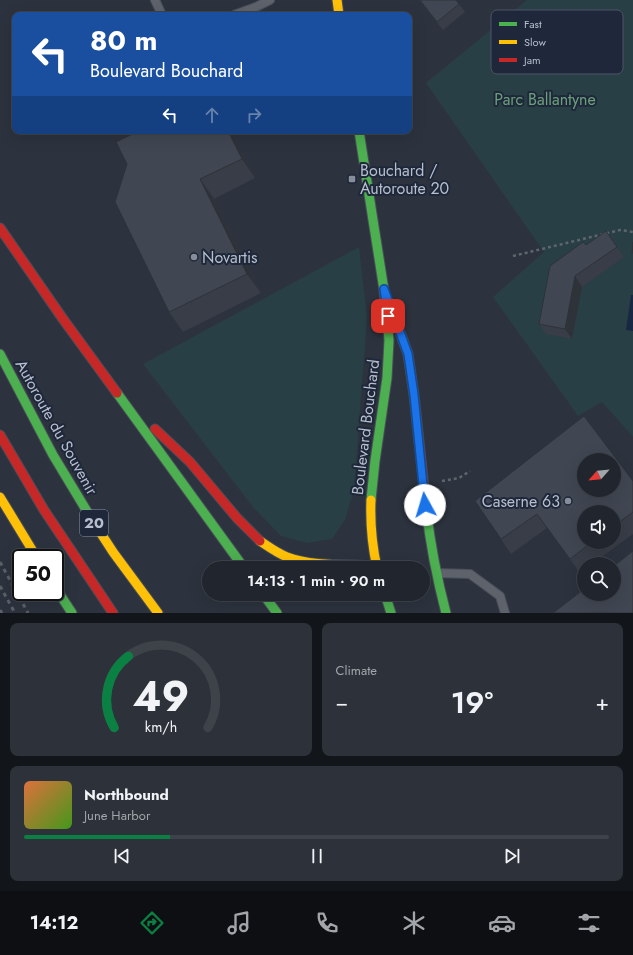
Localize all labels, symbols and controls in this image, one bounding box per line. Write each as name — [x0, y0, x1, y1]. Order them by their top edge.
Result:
legend — [491, 10, 623, 74]
text: Fast — [524, 16, 542, 32]
text: 80 m — [90, 20, 157, 61]
icon: left — [24, 28, 76, 80]
text: Slow — [524, 34, 546, 50]
text: Jam — [522, 52, 541, 68]
text: Boulevard Bouchard — [90, 58, 243, 84]
park label: Parc Ballantyne — [494, 88, 596, 111]
icon: left — [159, 104, 181, 126]
icon: ahead — [201, 104, 223, 126]
icon: right — [243, 104, 265, 126]
place label: Bouchard / Autoroute 20 — [360, 159, 449, 200]
marker: Bouchard / Autoroute 20 — [347, 174, 357, 184]
place label: Novartis — [202, 246, 258, 269]
marker: Novartis — [189, 252, 199, 262]
pin — [371, 299, 405, 333]
icon: arrive — [377, 305, 399, 327]
street label: Autoroute du Souvenir — [10, 355, 104, 500]
street label: Boulevard Bouchard — [346, 358, 385, 496]
north arrow — [577, 453, 621, 497]
map controls — [577, 453, 621, 601]
position arrow — [404, 484, 446, 526]
place label: Caserne 63 — [482, 490, 560, 513]
marker: Caserne 63 — [563, 496, 573, 506]
button: sound — [577, 505, 621, 549]
road number: 20 — [80, 510, 108, 536]
speed limit sign: 50 — [12, 549, 64, 601]
button: search — [577, 557, 621, 601]
text: 14:13 · 1 min · 90 m — [247, 570, 385, 592]
text: Climate — [336, 661, 377, 680]
text: 49 — [132, 665, 189, 726]
text: 19° — [451, 681, 493, 724]
text: − — [336, 686, 348, 718]
text: + — [595, 686, 609, 718]
text: km/h — [145, 716, 177, 736]
text: Northbound — [84, 784, 169, 806]
text: June Harbor — [84, 806, 150, 825]
icon: previous — [111, 845, 133, 867]
icon: pause — [306, 845, 328, 867]
icon: next — [501, 845, 523, 867]
icon: directions — [138, 909, 166, 937]
icon: music — [225, 909, 253, 937]
icon: phone — [313, 909, 341, 937]
icon: climate — [400, 909, 428, 937]
icon: car — [488, 909, 516, 937]
icon: filters — [575, 909, 603, 937]
text: 14:12 — [30, 910, 78, 936]

